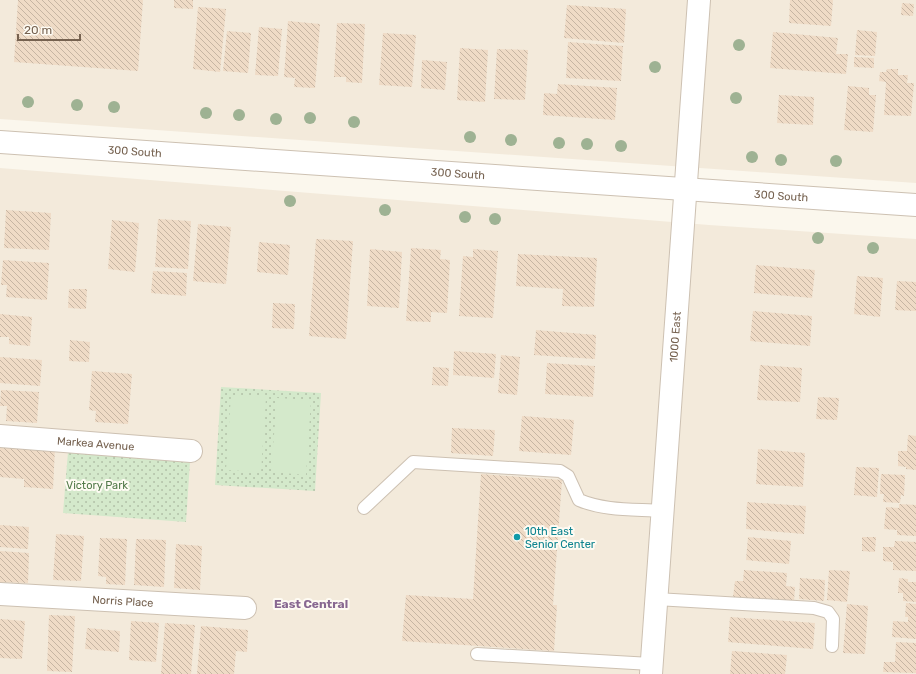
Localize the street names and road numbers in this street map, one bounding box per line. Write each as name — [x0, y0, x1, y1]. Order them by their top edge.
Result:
street label: 300 South — [107, 143, 162, 160]
street label: 300 South — [430, 165, 485, 182]
street label: 300 South — [754, 187, 809, 204]
street label: 1000 East — [667, 310, 683, 363]
street label: Markea Avenue — [56, 434, 135, 453]
street label: Norris Place — [92, 593, 154, 609]

